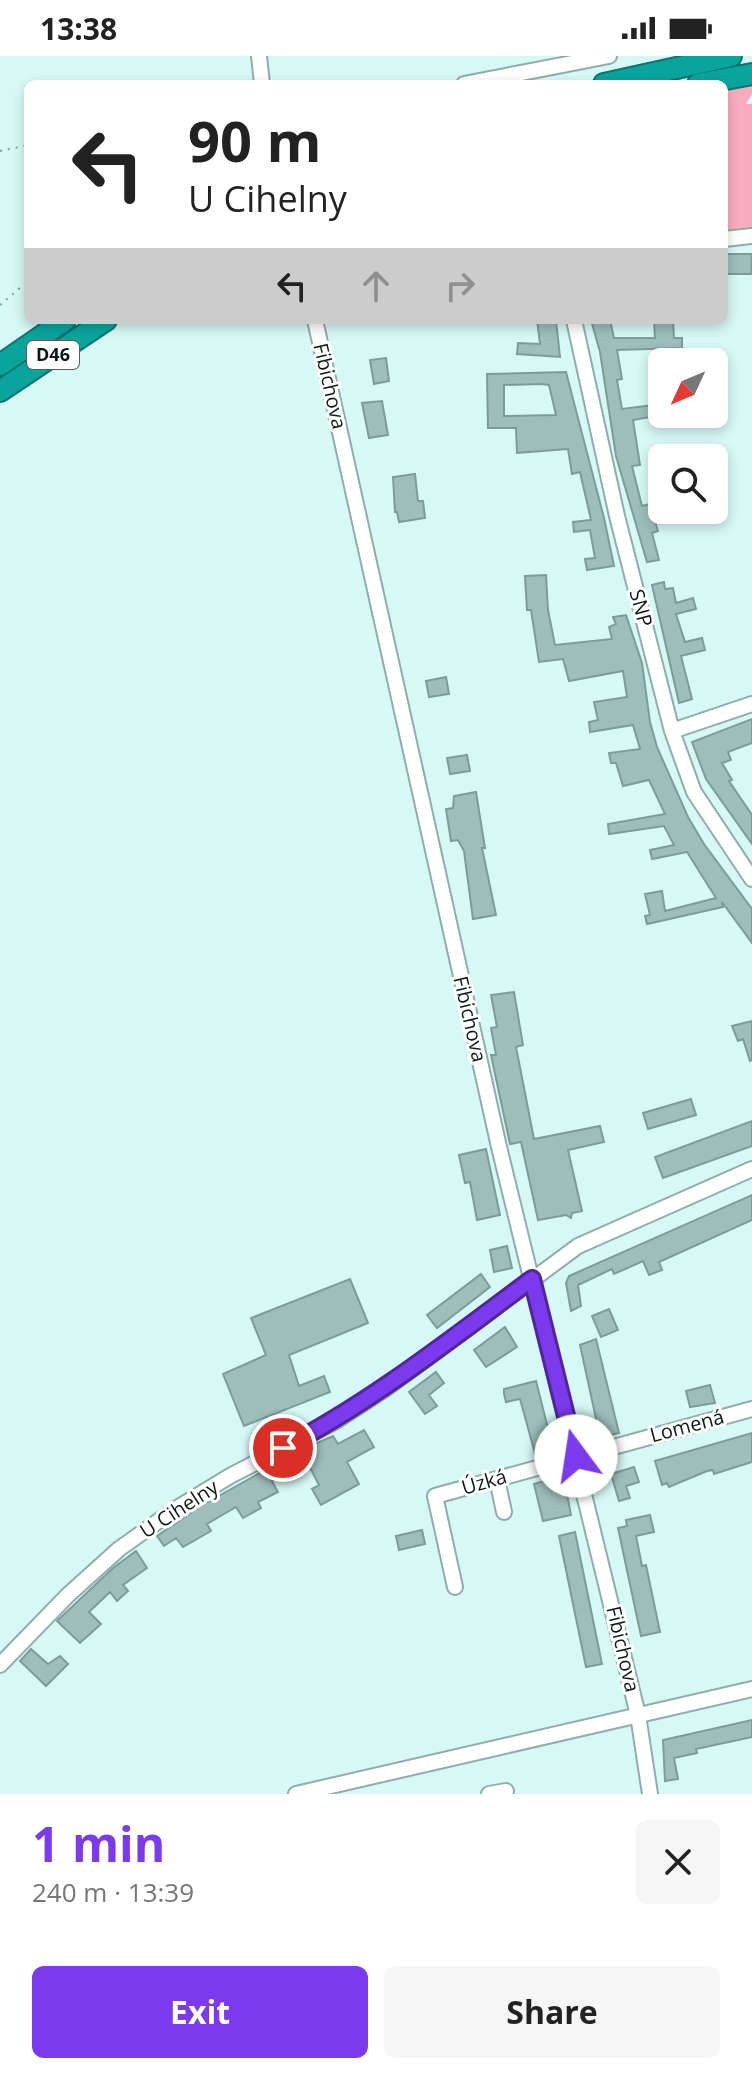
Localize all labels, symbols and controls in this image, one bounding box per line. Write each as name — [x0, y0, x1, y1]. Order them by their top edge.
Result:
text: 13:38 — [40, 8, 117, 49]
text: 90 m — [188, 102, 322, 178]
icon: left — [56, 112, 160, 216]
text: U Cihelny — [188, 174, 347, 223]
icon: left — [270, 264, 314, 308]
icon: ahead — [354, 264, 398, 308]
icon: right — [438, 264, 482, 308]
street label: Fibichova — [307, 340, 353, 432]
road number: D46 — [27, 341, 79, 369]
north arrow — [648, 348, 728, 428]
map controls — [648, 348, 728, 524]
button: search — [648, 444, 728, 524]
street label: SNP — [624, 586, 659, 630]
street label: Fibichova — [447, 973, 493, 1065]
street label: Lomená — [647, 1403, 727, 1448]
pin — [249, 1414, 317, 1482]
position arrow — [534, 1414, 618, 1498]
icon: arrive — [261, 1426, 305, 1470]
street label: Úzká — [458, 1462, 509, 1501]
street label: U Cihelny — [134, 1473, 224, 1544]
street label: Fibichova — [600, 1603, 646, 1695]
text: 1 min — [32, 1811, 165, 1876]
button: close — [636, 1820, 720, 1904]
text: 240 m · 13:39 — [32, 1874, 194, 1910]
button: Exit — [32, 1966, 368, 2058]
button: Share — [384, 1966, 720, 2058]

